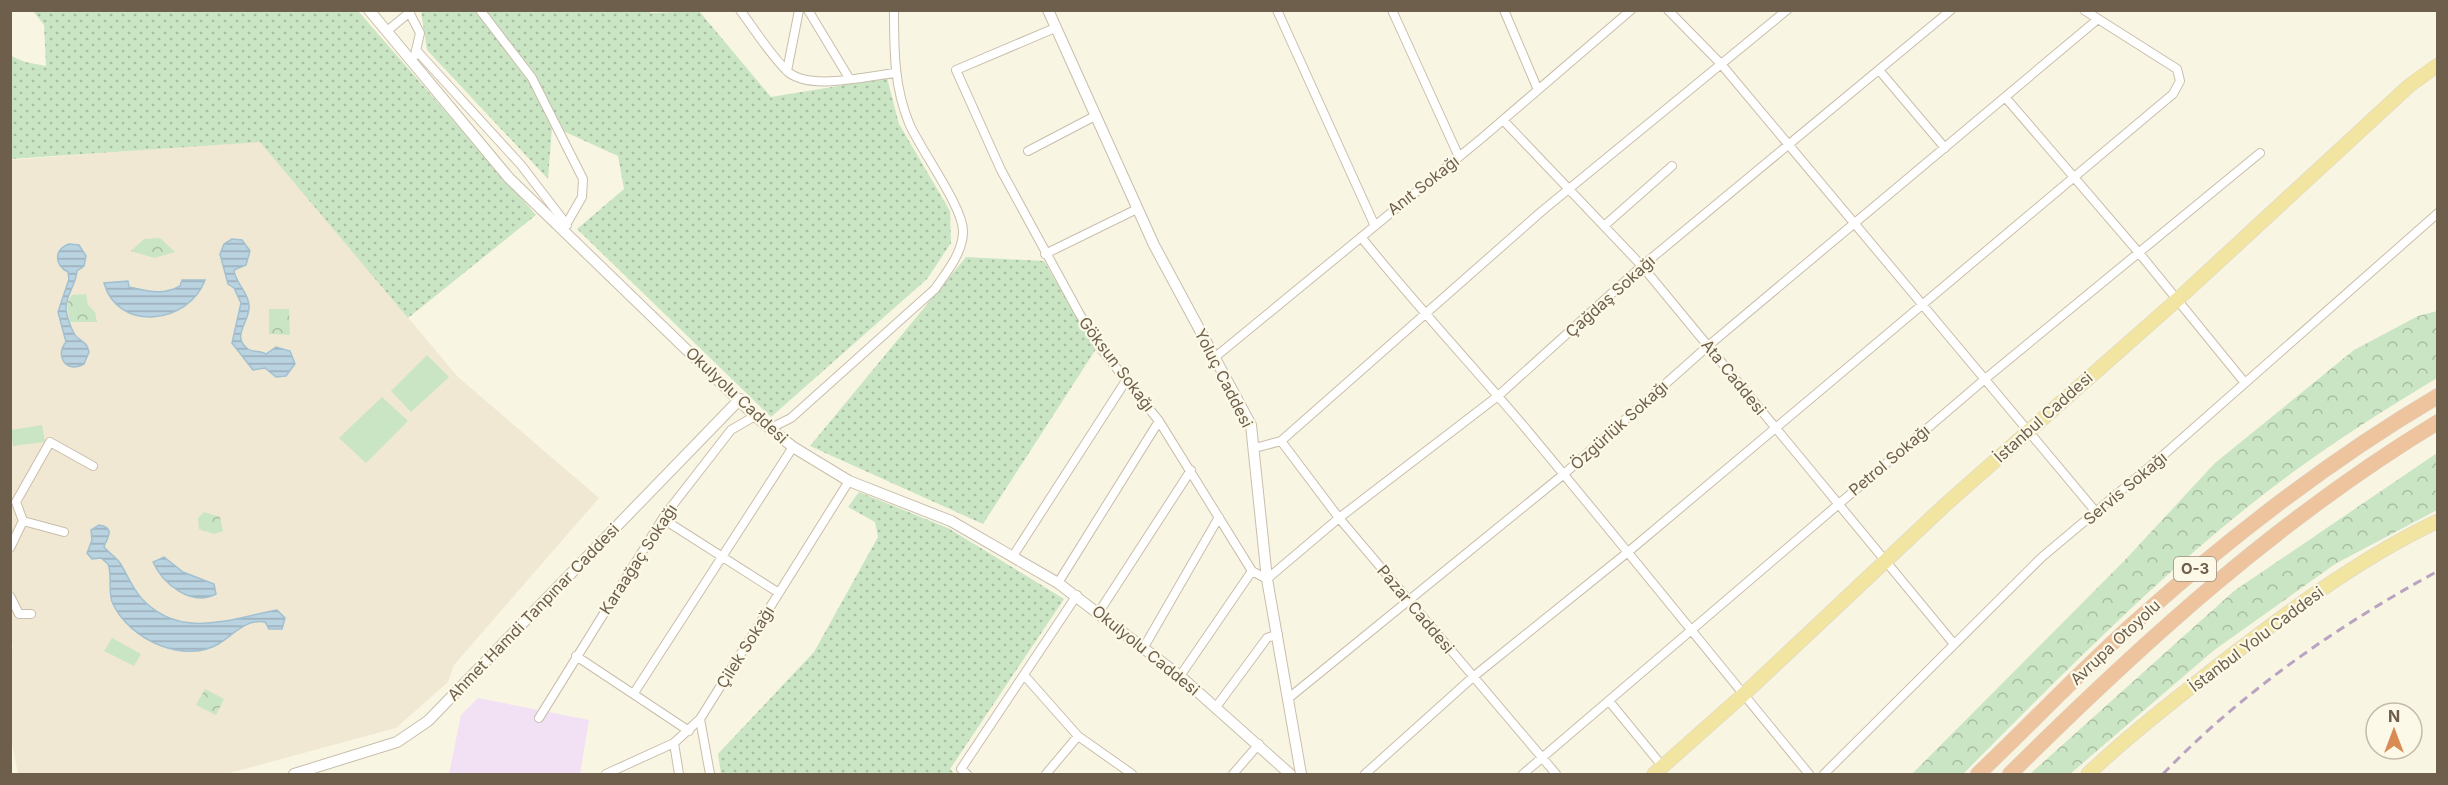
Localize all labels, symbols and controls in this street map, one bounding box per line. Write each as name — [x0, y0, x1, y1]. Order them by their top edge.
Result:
street label: Anıt Sokağı — [1383, 151, 1463, 219]
street label: Çağdaş Sokağı — [1561, 251, 1659, 341]
street label: Göksun Sokağı — [1075, 313, 1159, 415]
street label: Yoluç Caddesi — [1191, 325, 1257, 431]
street label: Ata Caddesi — [1697, 335, 1771, 419]
street label: Okulyolu Caddesi — [682, 343, 792, 447]
street label: İstanbul Caddesi — [1989, 367, 2097, 467]
street label: Özgürlük Sokağı — [1566, 376, 1672, 474]
street label: Petrol Sokağı — [1844, 420, 1934, 500]
street label: Servis Sokağı — [2079, 447, 2171, 529]
street label: Karaağaç Sokağı — [595, 500, 681, 618]
street label: Ahmet Hamdi Tanpınar Caddesi — [443, 519, 623, 705]
road number: O-3 — [2174, 557, 2216, 581]
street label: Pazar Caddesi — [1373, 561, 1459, 657]
street label: İstanbul Yolu Caddesi — [2185, 582, 2327, 696]
street label: Avrupa Otoyolu — [2066, 595, 2164, 689]
street label: Okulyolu Caddesi — [1088, 601, 1204, 699]
street label: Çilek Sokağı — [712, 602, 778, 692]
north arrow — [2364, 701, 2424, 761]
text: N — [2388, 706, 2400, 726]

